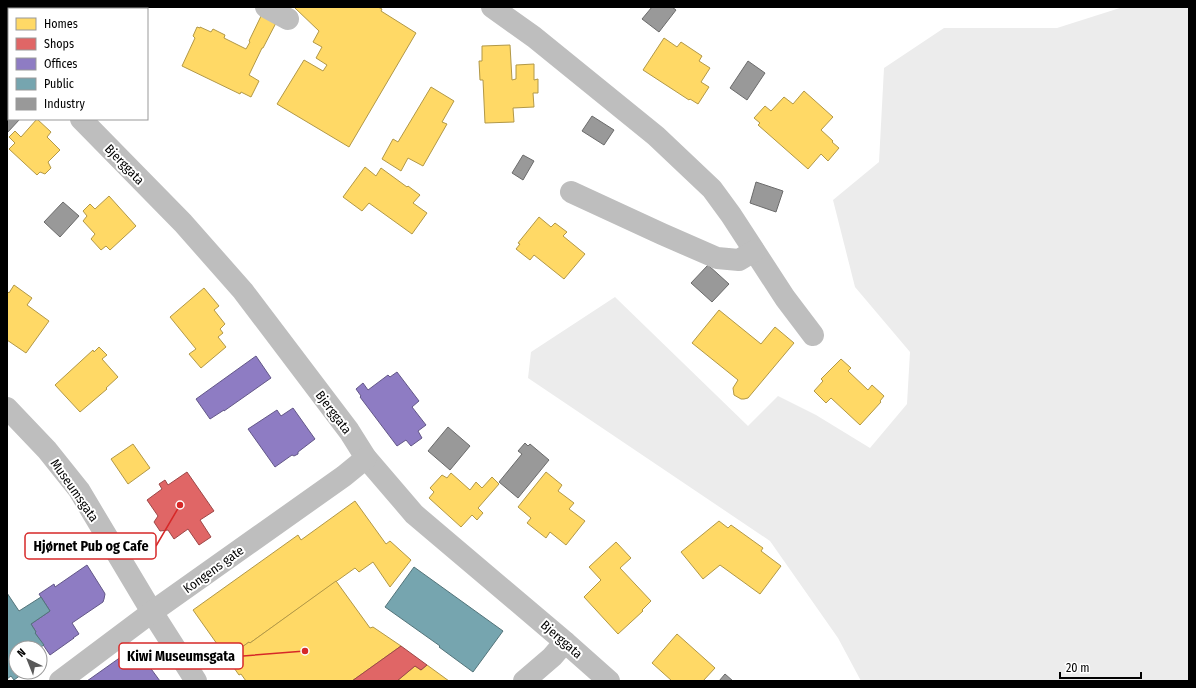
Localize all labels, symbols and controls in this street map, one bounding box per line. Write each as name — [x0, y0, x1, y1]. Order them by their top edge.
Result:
legend — [8, 8, 148, 120]
text: Homes — [44, 17, 78, 31]
text: Shops — [44, 37, 74, 51]
text: Offices — [44, 57, 77, 71]
text: Public — [44, 77, 74, 91]
text: Industry — [44, 97, 85, 111]
street label: Bjerggata — [102, 141, 147, 188]
street label: Bjerggata — [313, 388, 355, 437]
street label: Museumsgata — [47, 456, 102, 525]
callout: Hjørnet Pub og Cafe — [25, 533, 156, 559]
text: Hjørnet Pub og Cafe — [33, 538, 149, 555]
street label: Kongens gate — [180, 543, 246, 596]
street label: Bjerggata — [538, 617, 585, 661]
north arrow — [8, 640, 48, 680]
callout: Kiwi Museumsgata — [119, 643, 243, 669]
text: N — [15, 646, 28, 660]
text: Kiwi Museumsgata — [127, 648, 235, 665]
scale bar — [1060, 654, 1141, 680]
text: 20 m — [1066, 661, 1090, 675]

